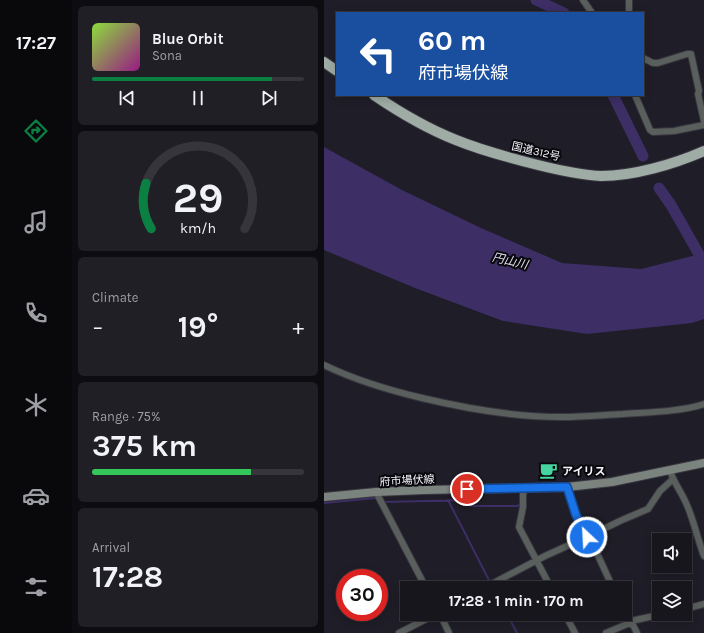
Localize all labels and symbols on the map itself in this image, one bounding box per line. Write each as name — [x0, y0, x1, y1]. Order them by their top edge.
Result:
street label: 国道312号 — [510, 140, 561, 163]
water label: 円山川 — [491, 250, 531, 272]
cafe icon: アイリス — [539, 461, 559, 481]
place label: アイリス — [562, 465, 605, 478]
pin — [450, 472, 484, 506]
street label: 府市場伏線 — [379, 473, 435, 488]
position arrow — [566, 516, 608, 558]
speed limit sign: 30 — [336, 569, 388, 621]

